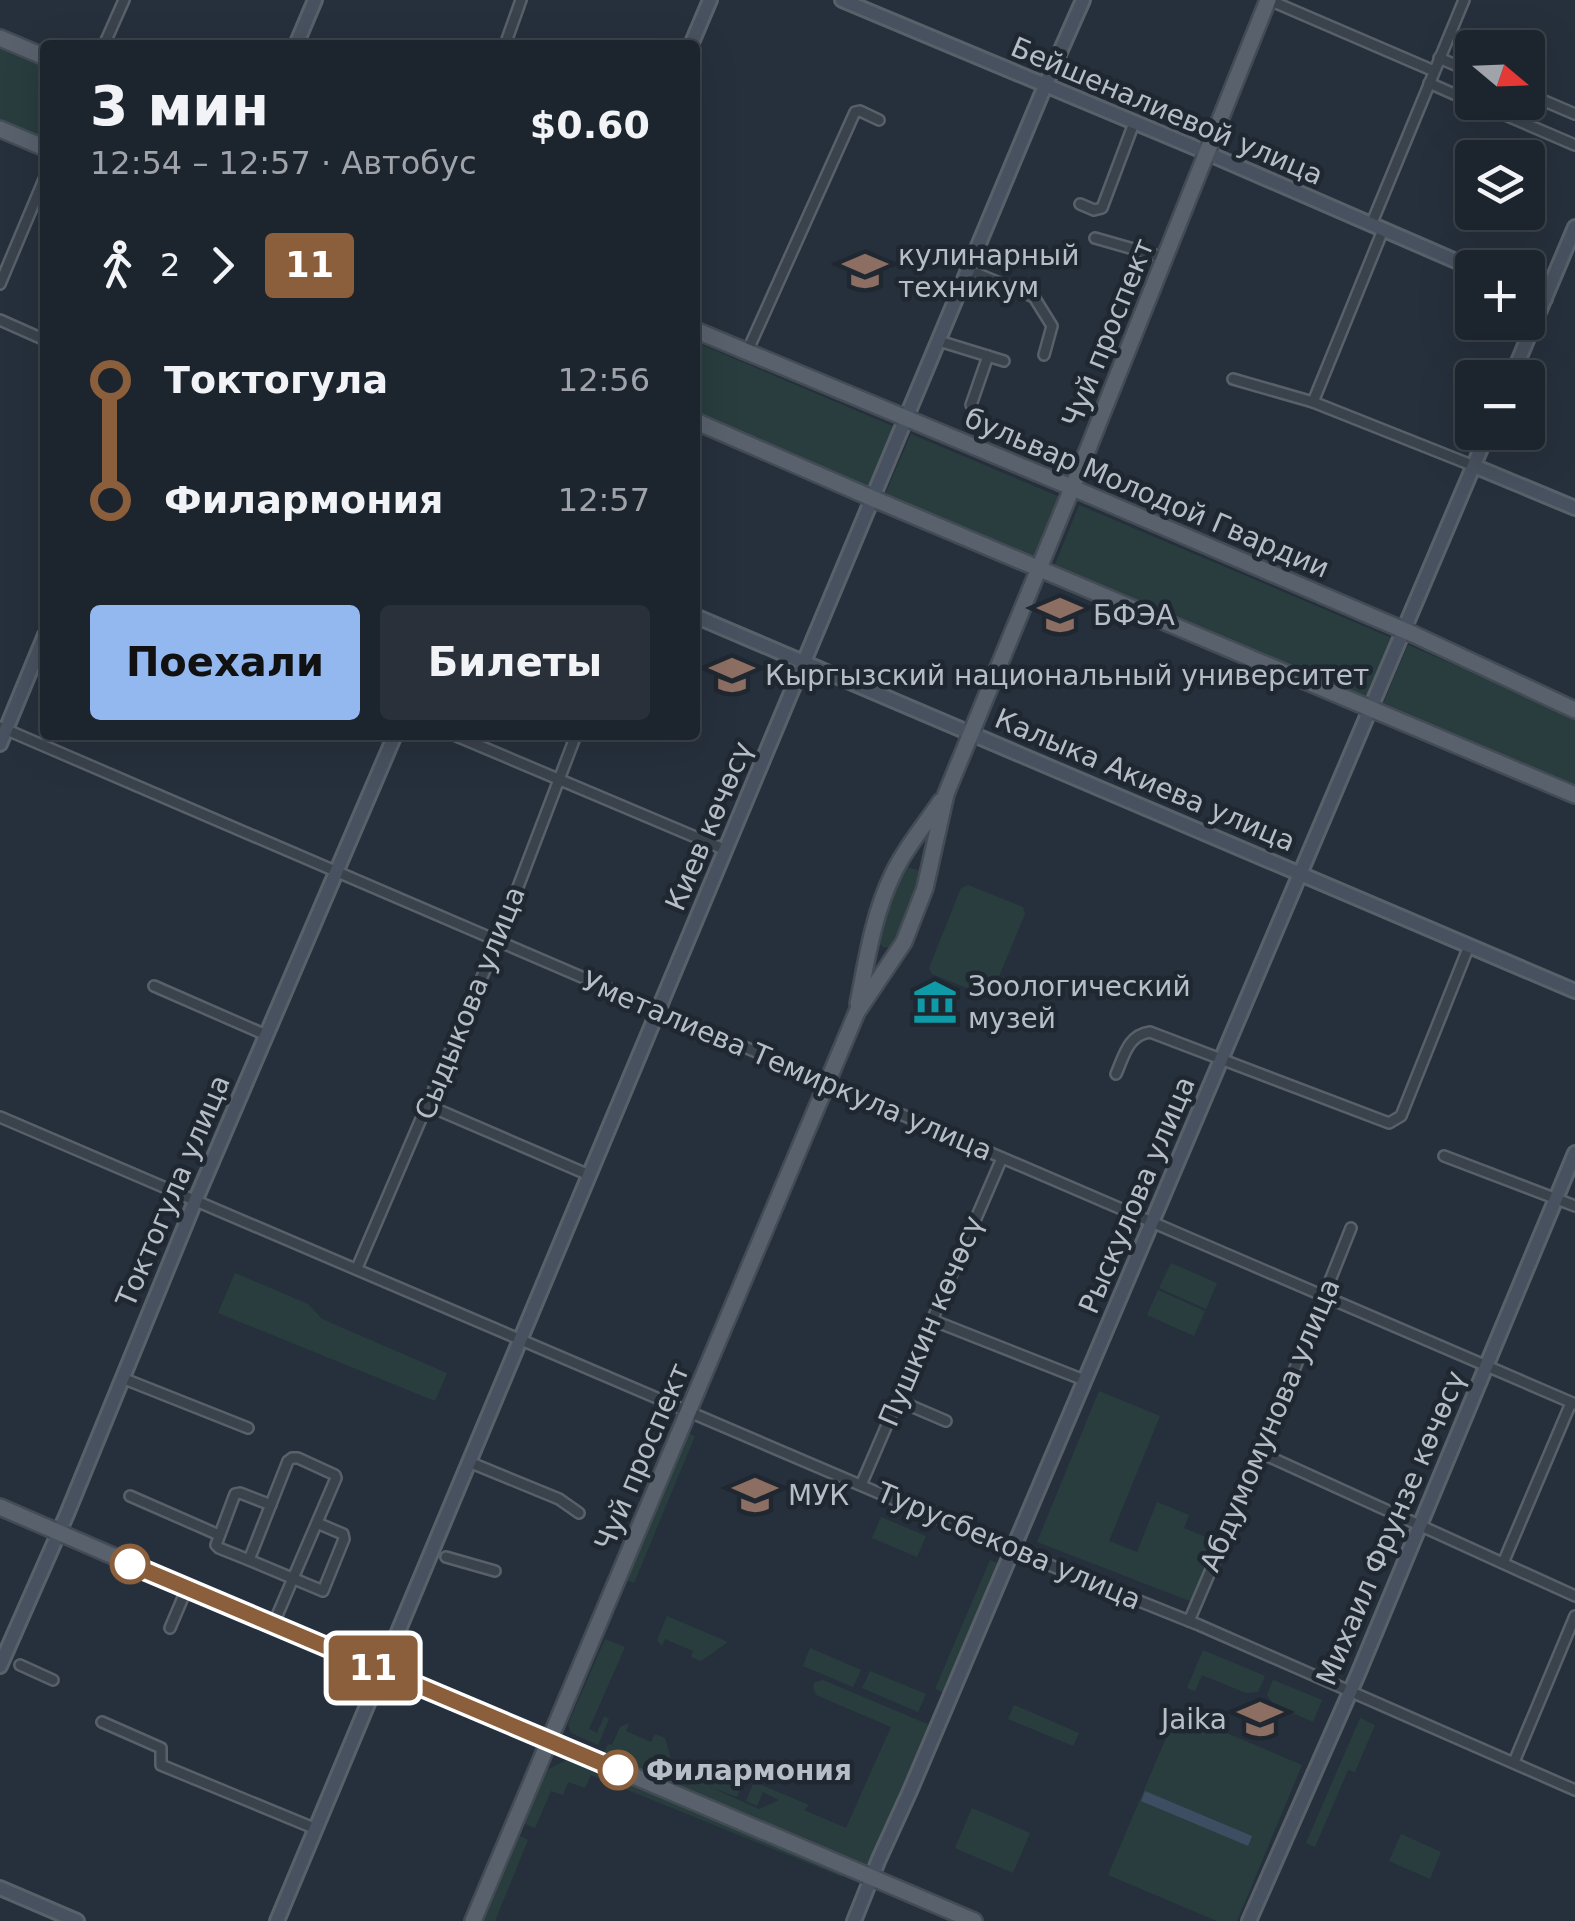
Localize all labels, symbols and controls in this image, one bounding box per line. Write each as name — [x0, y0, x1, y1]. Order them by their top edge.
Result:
street label: Бейшеналиевой улица — [1006, 30, 1328, 192]
north arrow — [1455, 30, 1545, 120]
map controls — [1455, 30, 1545, 450]
text: 3 мин — [90, 74, 269, 138]
text: $0.60 — [530, 103, 650, 147]
button: layers — [1455, 140, 1545, 230]
text: 12:54 – 12:57 · Автобус — [90, 144, 477, 182]
street label: Чуй проспект — [1055, 234, 1161, 432]
icon: walk — [90, 238, 145, 293]
icon: forward — [195, 238, 250, 293]
place label: кулинарный техникум — [898, 239, 1079, 304]
text: 11 — [285, 245, 334, 285]
text: 2 — [160, 246, 180, 284]
school or university icon: кулинарный техникум — [841, 247, 889, 295]
button: + — [1455, 250, 1545, 340]
text: Токтогула — [164, 358, 388, 402]
button: − — [1455, 360, 1545, 450]
text: 12:56 — [558, 361, 650, 399]
street label: бульвар Молодой Гвардии — [960, 401, 1334, 585]
text: Филармония — [164, 478, 443, 522]
text: 12:57 — [558, 481, 650, 519]
school or university icon: БФЭА — [1036, 591, 1084, 639]
place label: БФЭА — [1093, 599, 1175, 632]
button: Поехали — [90, 605, 360, 720]
button: Билеты — [380, 605, 650, 720]
school or university icon: Кыргызский национальный университет — [708, 651, 756, 699]
place label: Кыргызский национальный университет — [765, 659, 1369, 692]
street label: Калыка Акиева улица — [990, 702, 1300, 858]
street label: Киев көчөсү — [659, 737, 759, 915]
street label: Сыдыкова улица — [408, 882, 532, 1124]
street label: Уметалиева Темиркула улица — [577, 964, 997, 1168]
place label: Зоологический музей — [968, 970, 1191, 1035]
museum icon: Зоологический музей — [911, 978, 959, 1026]
street label: Токтогула улица — [109, 1070, 237, 1313]
street label: Рыскулова улица — [1072, 1071, 1202, 1319]
street label: Пушкин көчөсү — [872, 1211, 990, 1431]
street label: Абдумомунова улица — [1193, 1273, 1347, 1577]
street label: Чуй проспект — [588, 1358, 696, 1556]
street label: Михаил Фрунзе көчөсү — [1310, 1366, 1472, 1690]
school or university icon: МУК — [731, 1471, 779, 1519]
street label: Турусбекова улица — [871, 1475, 1146, 1617]
place label: МУК — [788, 1479, 849, 1512]
unlabelled marker — [111, 1545, 149, 1583]
line badge: 11 — [328, 1636, 418, 1700]
text: 11 — [349, 1648, 397, 1688]
school or university icon: Jaika — [1236, 1695, 1284, 1743]
place label: Jaika — [1159, 1703, 1227, 1736]
marker: Филармония — [599, 1751, 637, 1789]
place label: Филармония — [646, 1754, 852, 1787]

